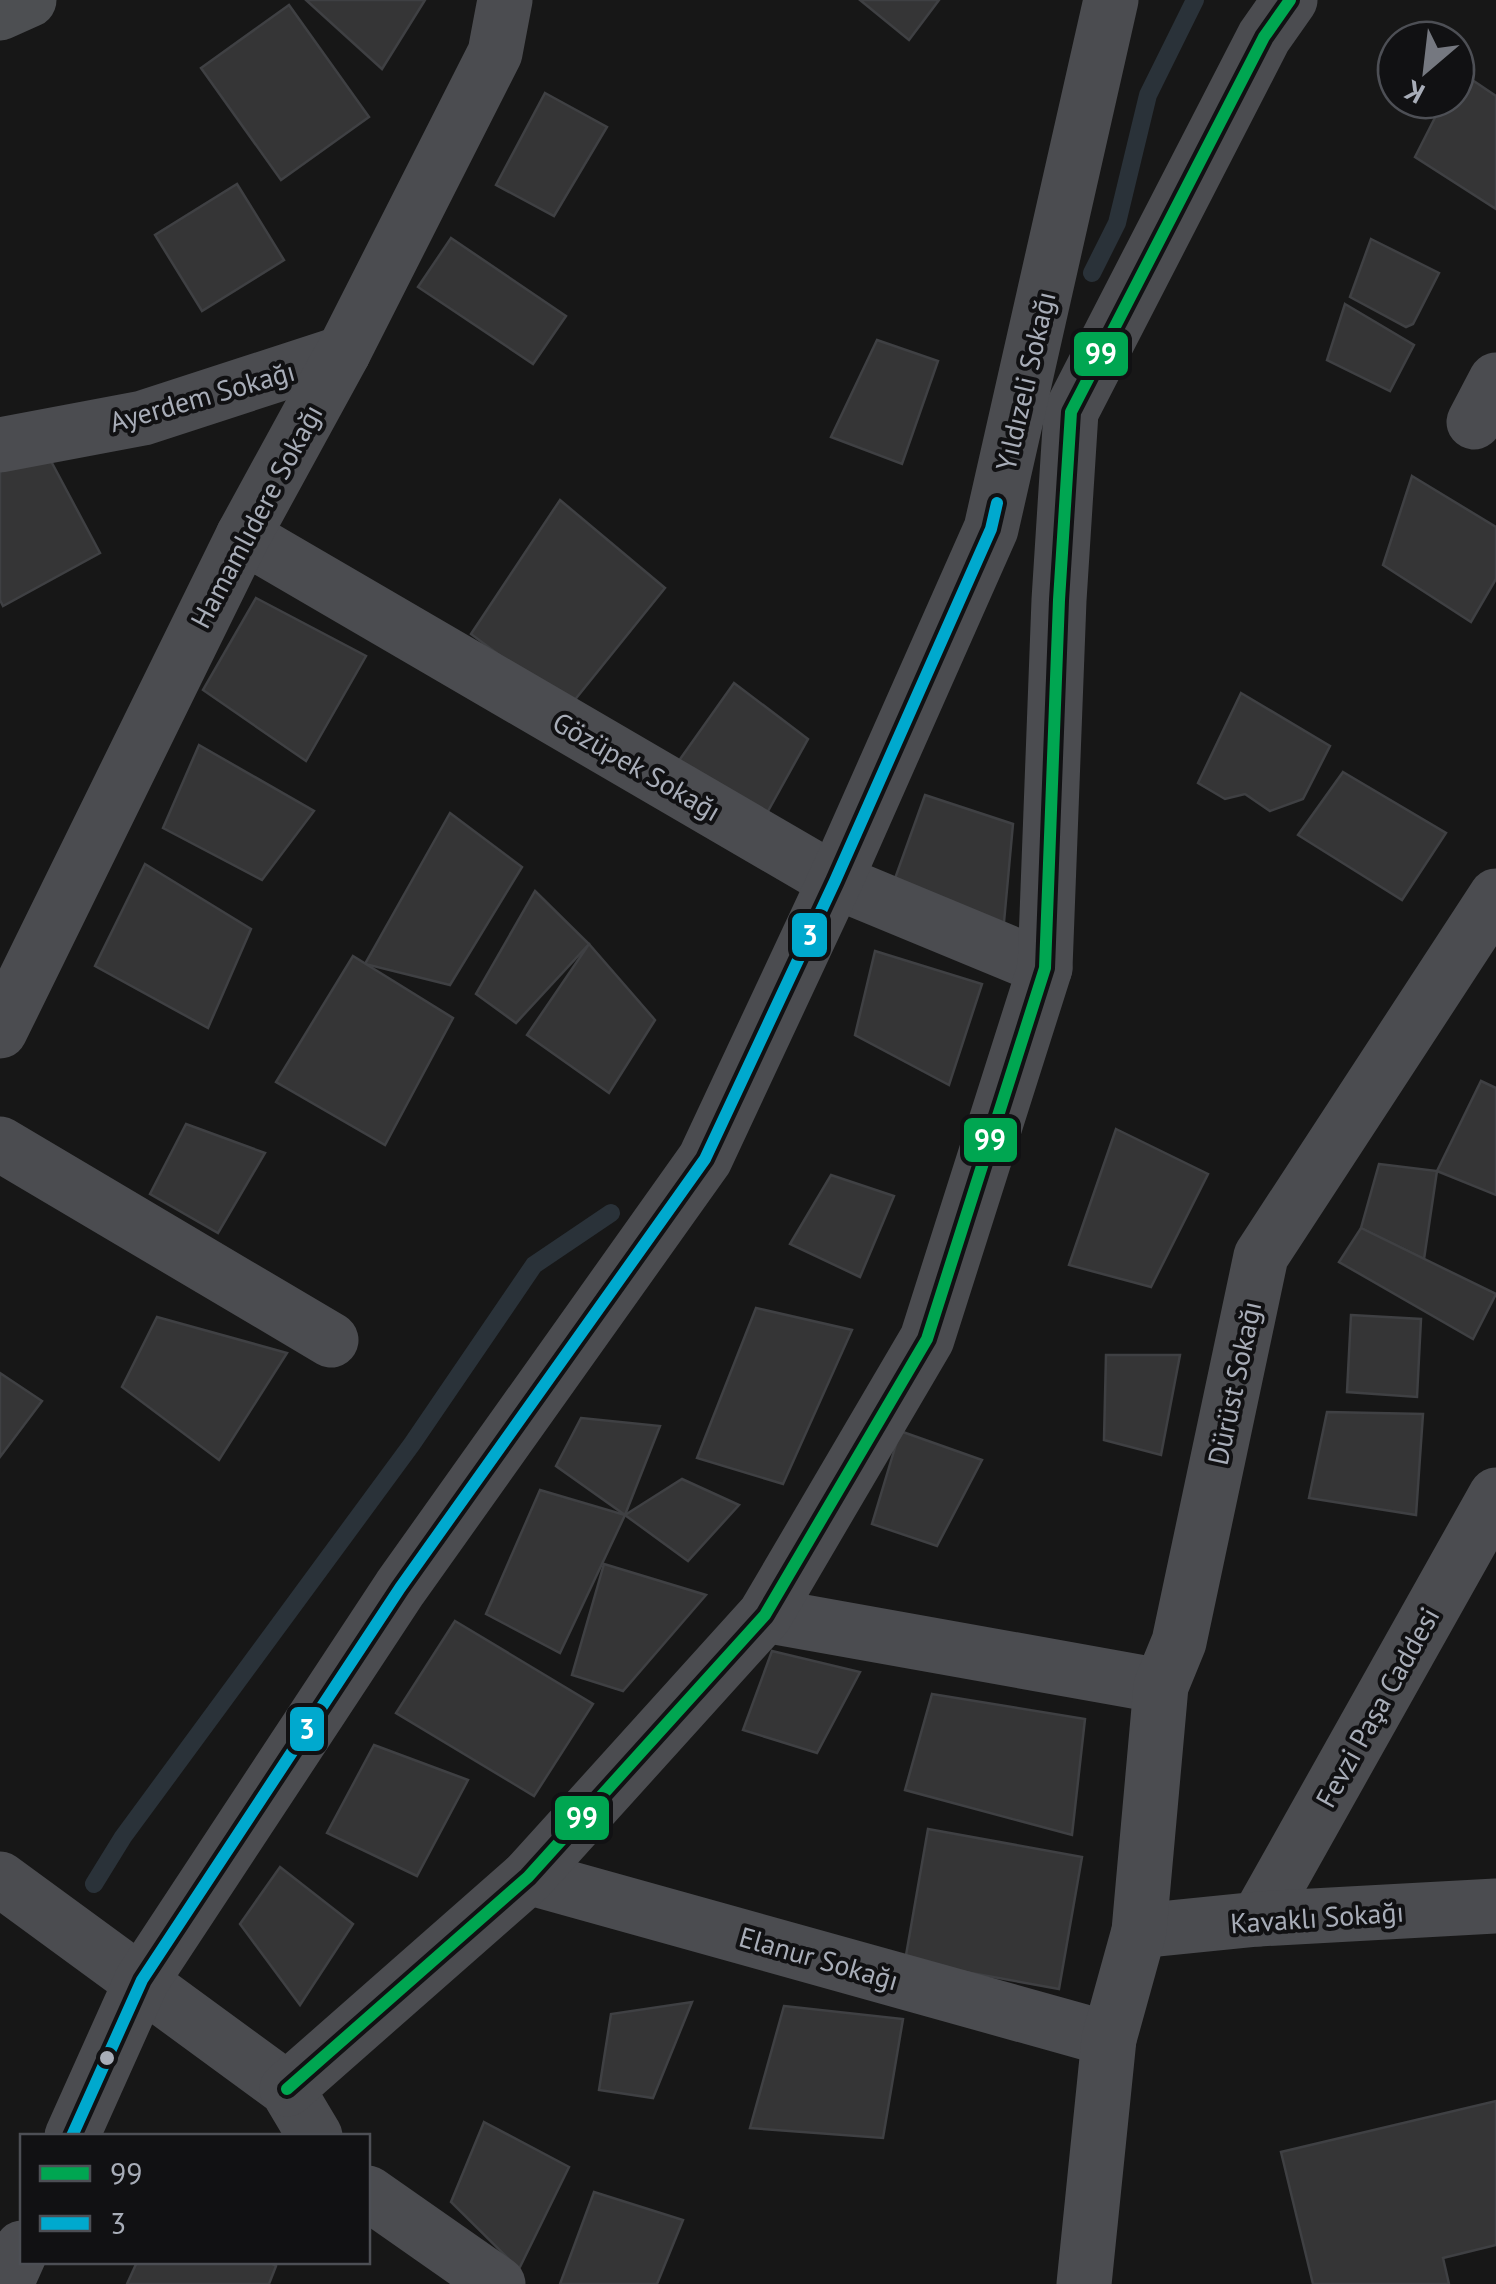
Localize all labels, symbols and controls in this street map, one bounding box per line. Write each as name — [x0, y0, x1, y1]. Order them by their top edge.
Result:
north arrow — [1376, 20, 1476, 120]
text: K — [1397, 72, 1430, 113]
street label: Yıldızeli Sokağı — [986, 288, 1064, 474]
line badge: 99 — [1072, 330, 1130, 378]
text: 99 — [1085, 334, 1117, 371]
street label: Ayerdem Sokağı — [105, 352, 299, 440]
street label: Hamamlıdere Sokağı — [181, 398, 331, 634]
street label: Gözüpek Sokağı — [546, 703, 728, 829]
line badge: 3 — [790, 911, 829, 959]
text: 3 — [802, 916, 818, 953]
line badge: 99 — [962, 1116, 1019, 1164]
text: 99 — [974, 1120, 1006, 1157]
street label: Dürüst Sokağı — [1199, 1298, 1269, 1468]
street label: Fevzi Paşa Caddesi — [1307, 1600, 1447, 1814]
line badge: 3 — [288, 1705, 326, 1753]
text: 3 — [299, 1710, 315, 1747]
line badge: 99 — [553, 1794, 611, 1842]
text: 99 — [566, 1798, 598, 1835]
street label: Kavaklı Sokağı — [1229, 1892, 1405, 1942]
street label: Elanur Sokağı — [735, 1918, 903, 1998]
unlabelled marker — [97, 2048, 117, 2068]
legend — [20, 2134, 370, 2264]
text: 99 — [110, 2153, 143, 2192]
text: 3 — [110, 2203, 126, 2242]

